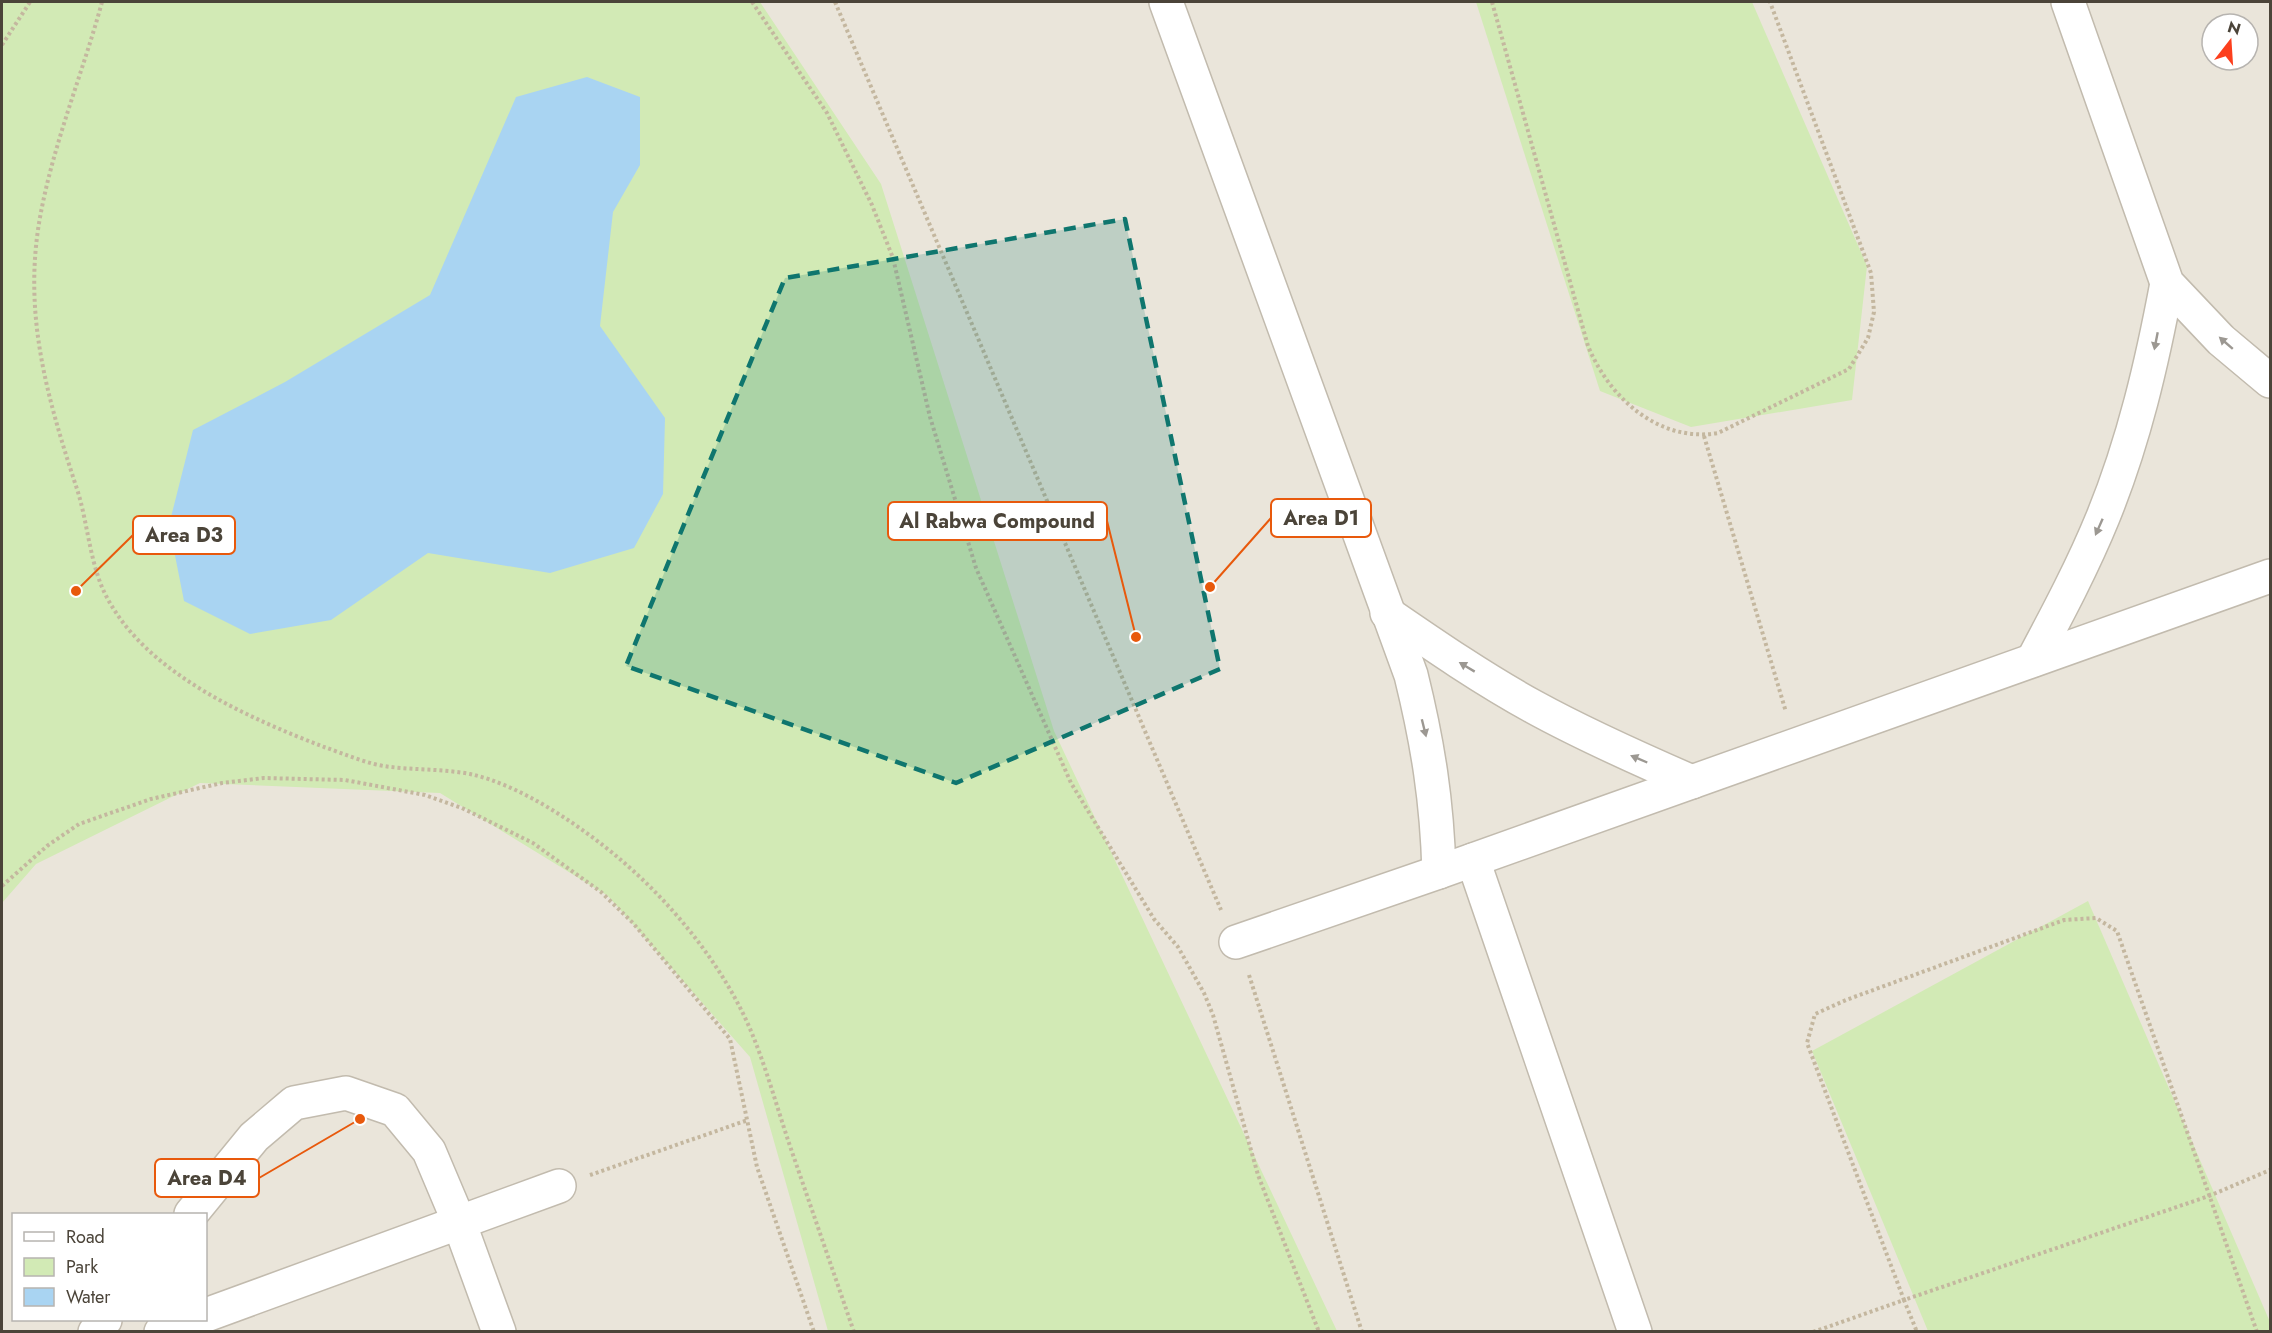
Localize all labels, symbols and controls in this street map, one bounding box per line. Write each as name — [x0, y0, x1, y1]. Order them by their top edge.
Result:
north arrow — [2200, 12, 2260, 72]
text: N — [2225, 15, 2244, 41]
one-way arrow — [2151, 331, 2160, 350]
one-way arrow — [2218, 337, 2234, 350]
callout: Area D1 — [1271, 499, 1371, 537]
callout: Al Rabwa Compound — [888, 502, 1107, 540]
text: Area D1 — [1282, 504, 1359, 533]
text: Al Rabwa Compound — [898, 507, 1095, 536]
callout: Area D3 — [133, 516, 235, 554]
one-way arrow — [2094, 518, 2104, 536]
text: Area D3 — [144, 521, 223, 550]
one-way arrow — [1459, 661, 1475, 672]
one-way arrow — [1420, 719, 1430, 737]
one-way arrow — [1630, 754, 1647, 763]
callout: Area D4 — [155, 1159, 259, 1197]
text: Area D4 — [166, 1164, 247, 1193]
legend — [12, 1213, 207, 1321]
text: Road — [66, 1224, 105, 1250]
text: Park — [66, 1254, 98, 1280]
text: Water — [66, 1284, 111, 1310]

